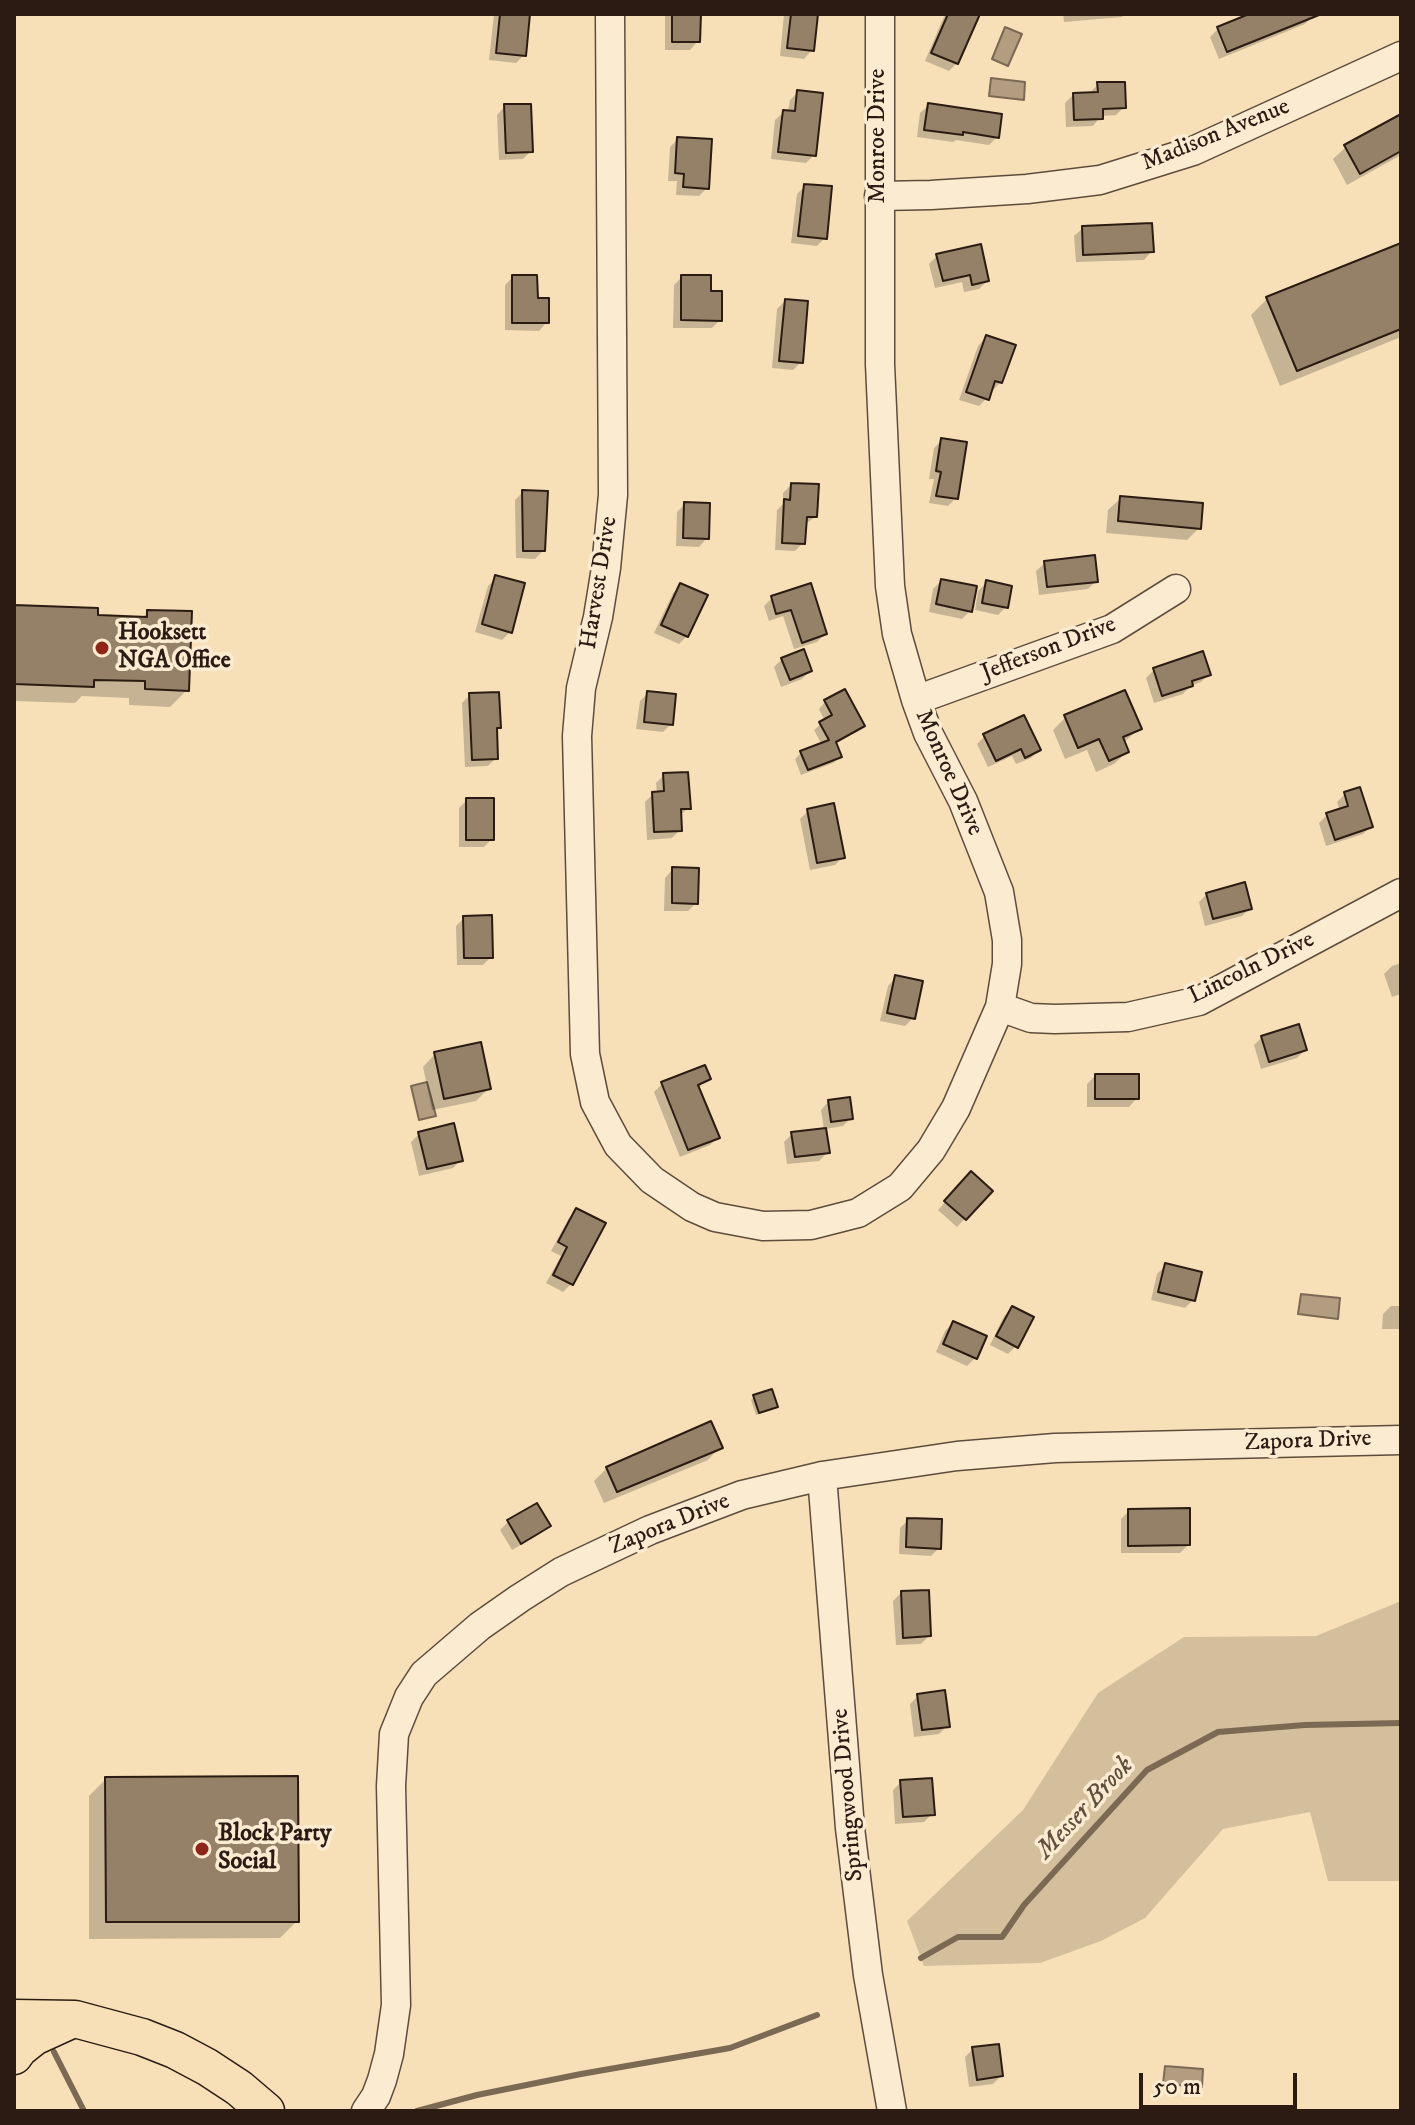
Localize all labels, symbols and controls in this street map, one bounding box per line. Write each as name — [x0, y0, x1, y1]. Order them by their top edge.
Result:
street label: Monroe Drive — [865, 69, 893, 203]
street label: Madison Avenue — [1138, 93, 1294, 179]
street label: Harvest Drive — [575, 514, 625, 652]
street label: Jefferson Drive — [978, 611, 1120, 689]
place label: Hooksett NGA Office — [118, 620, 231, 676]
marker: Hooksett NGA Office — [93, 639, 111, 657]
street label: Monroe Drive — [907, 706, 989, 840]
street label: Lincoln Drive — [1184, 926, 1320, 1012]
street label: Zapora Drive — [1244, 1425, 1372, 1459]
street label: Zapora Drive — [606, 1488, 734, 1562]
street label: Springwood Drive — [827, 1707, 871, 1883]
water label: Messer Brook — [1031, 1752, 1141, 1866]
place label: Block Party Social — [218, 1821, 331, 1877]
marker: Block Party Social — [193, 1840, 211, 1858]
scale bar — [1143, 2057, 1301, 2107]
text: 50 m — [1153, 2072, 1201, 2102]

